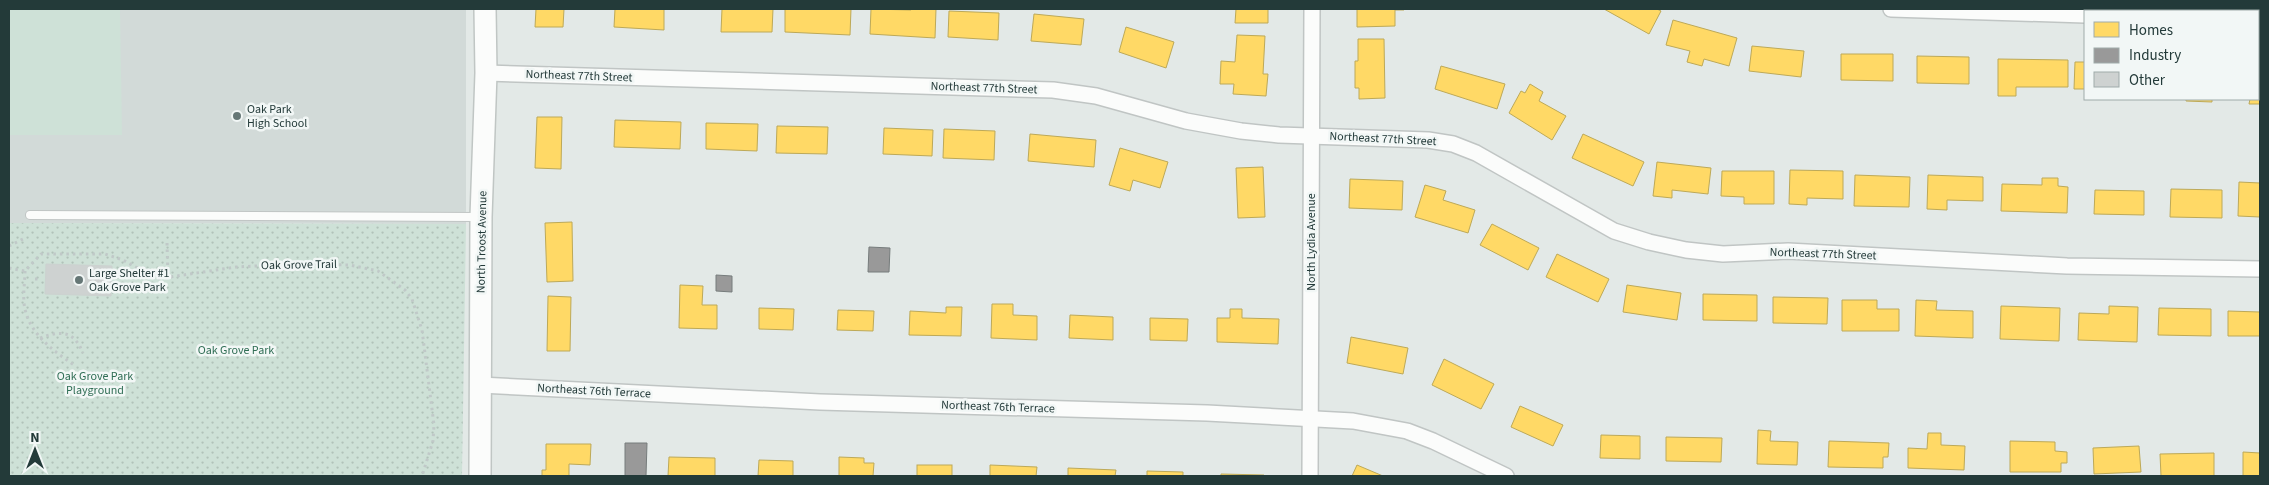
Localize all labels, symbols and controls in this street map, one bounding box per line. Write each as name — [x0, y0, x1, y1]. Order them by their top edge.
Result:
legend — [2084, 10, 2259, 100]
text: Homes — [2129, 20, 2173, 41]
text: Industry — [2129, 45, 2181, 66]
street label: Northeast 77th Street — [525, 66, 633, 86]
text: Other — [2129, 70, 2166, 91]
street label: Northeast 77th Street — [930, 78, 1038, 98]
place label: Oak Park High School — [247, 101, 307, 132]
marker: Oak Park High School — [231, 110, 243, 122]
street label: Northeast 77th Street — [1329, 128, 1437, 150]
street label: North Troost Avenue — [473, 191, 491, 293]
street label: North Lydia Avenue — [1303, 193, 1320, 291]
street label: Northeast 77th Street — [1769, 244, 1877, 264]
street label: Oak Grove Trail — [261, 256, 337, 274]
place label: Large Shelter #1 Oak Grove Park — [89, 265, 169, 296]
marker: Large Shelter #1 Oak Grove Park — [73, 274, 85, 286]
park label: Oak Grove Park — [198, 342, 274, 359]
park label: Oak Grove Park Playground — [57, 368, 133, 399]
street label: Northeast 76th Terrace — [537, 380, 651, 402]
street label: Northeast 76th Terrace — [941, 397, 1055, 417]
north arrow — [10, 425, 60, 475]
text: N — [30, 428, 40, 448]

